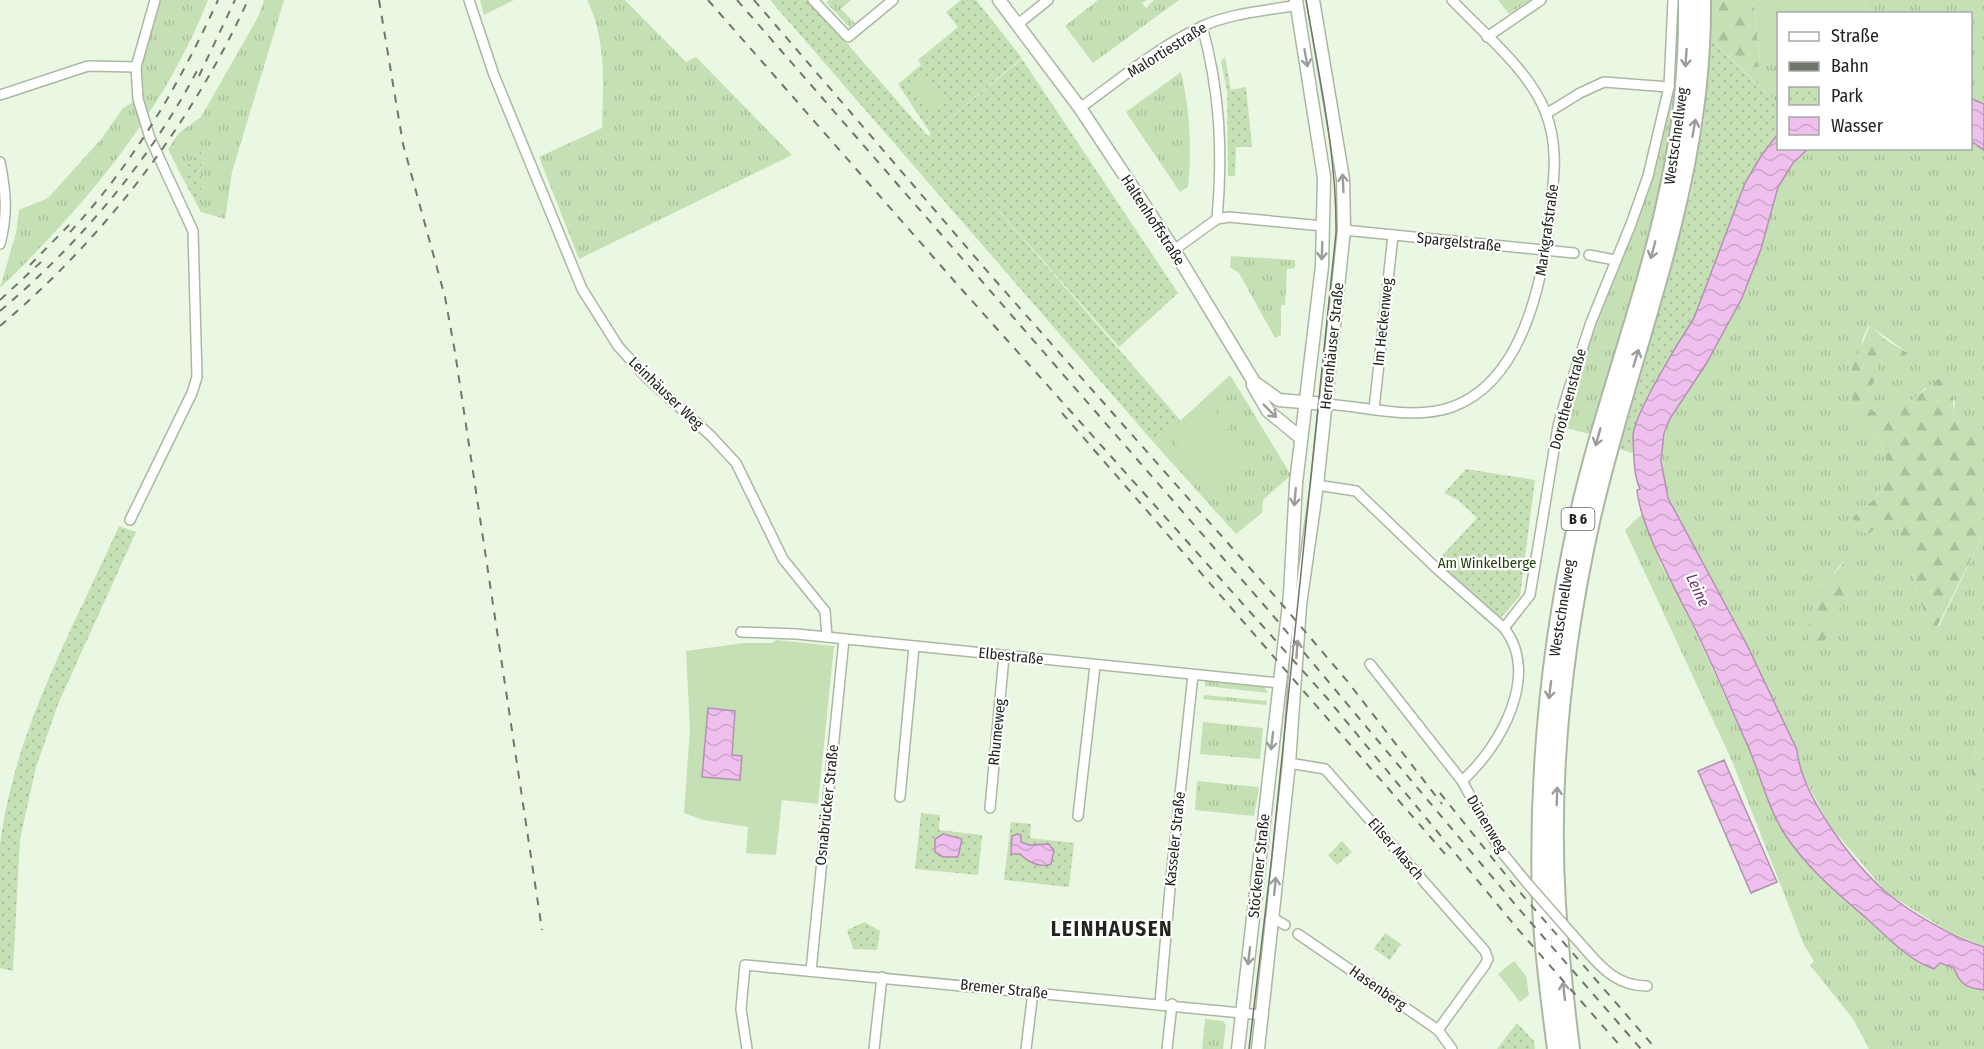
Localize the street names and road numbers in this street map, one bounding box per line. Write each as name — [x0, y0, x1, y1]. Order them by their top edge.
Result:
street label: Malortiestraße — [1124, 19, 1210, 81]
street label: Westschnellweg — [1660, 86, 1692, 186]
street label: Haltenhoffstraße — [1117, 171, 1189, 269]
street label: Markgrafstraße — [1532, 183, 1562, 277]
street label: Spargelstraße — [1416, 229, 1502, 255]
street label: Im Heckenweg — [1369, 277, 1397, 367]
street label: Herrenhäuser Straße — [1316, 282, 1348, 410]
street label: Dorotheenstraße — [1546, 347, 1590, 451]
street label: Leinhäuser Weg — [625, 353, 707, 433]
road number: B 6 — [1562, 508, 1594, 530]
street label: Westschnellweg — [1545, 558, 1579, 658]
street label: Elbestraße — [978, 644, 1044, 668]
street label: Rhumeweg — [985, 698, 1009, 766]
street label: Osnabrücker Straße — [812, 744, 842, 866]
street label: Kasseler Straße — [1161, 791, 1189, 887]
street label: Dünenweg — [1463, 792, 1511, 856]
street label: Stöckener Straße — [1245, 813, 1273, 919]
street label: Eilser Masch — [1364, 814, 1428, 884]
street label: Hasenberg — [1346, 962, 1410, 1014]
street label: Bremer Straße — [959, 975, 1049, 1003]

